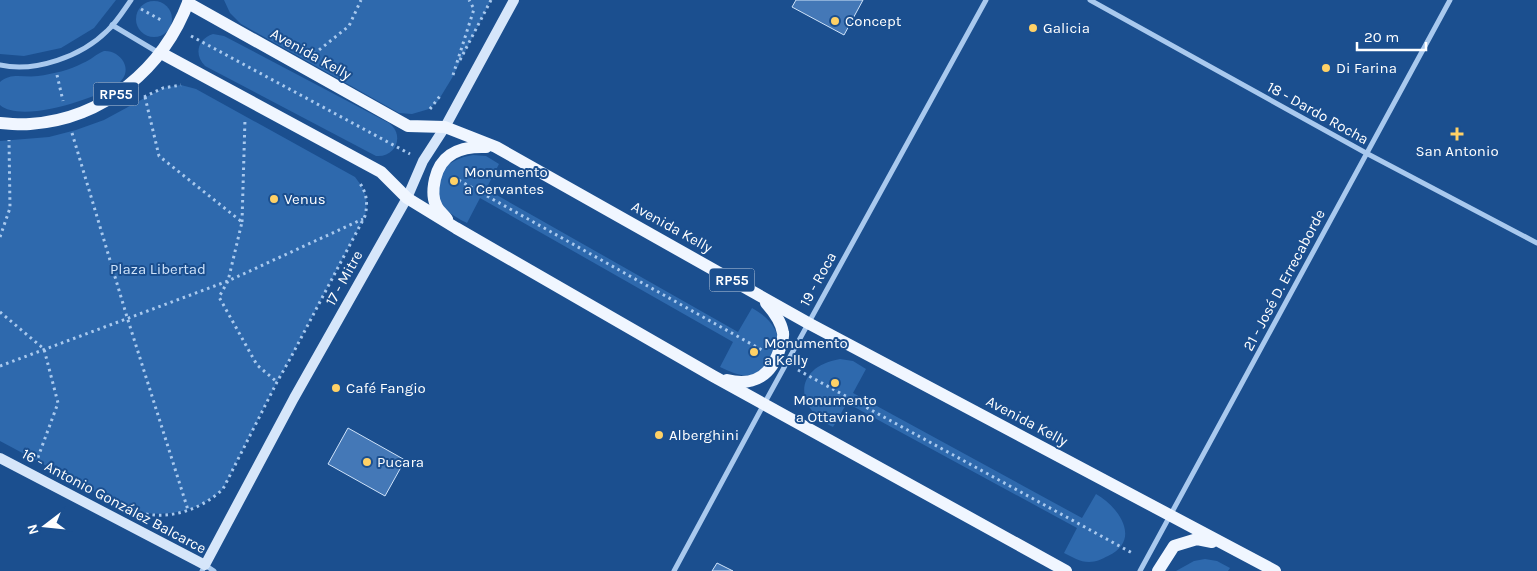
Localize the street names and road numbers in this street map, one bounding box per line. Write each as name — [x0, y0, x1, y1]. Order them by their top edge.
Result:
street label: Avenida Kelly — [267, 24, 355, 84]
street label: 18 - Dardo Rocha — [1264, 78, 1372, 148]
road number: RP55 — [94, 82, 138, 106]
street label: Avenida Kelly — [628, 197, 716, 257]
street label: 21 - José D. Errecaborde — [1239, 206, 1329, 354]
street label: 17 - Mitre — [322, 247, 366, 309]
street label: 19 - Roca — [796, 249, 840, 309]
road number: RP55 — [710, 268, 754, 292]
street label: Avenida Kelly — [983, 392, 1071, 450]
street label: 16 - Antonio González Balcarce — [19, 445, 209, 557]

